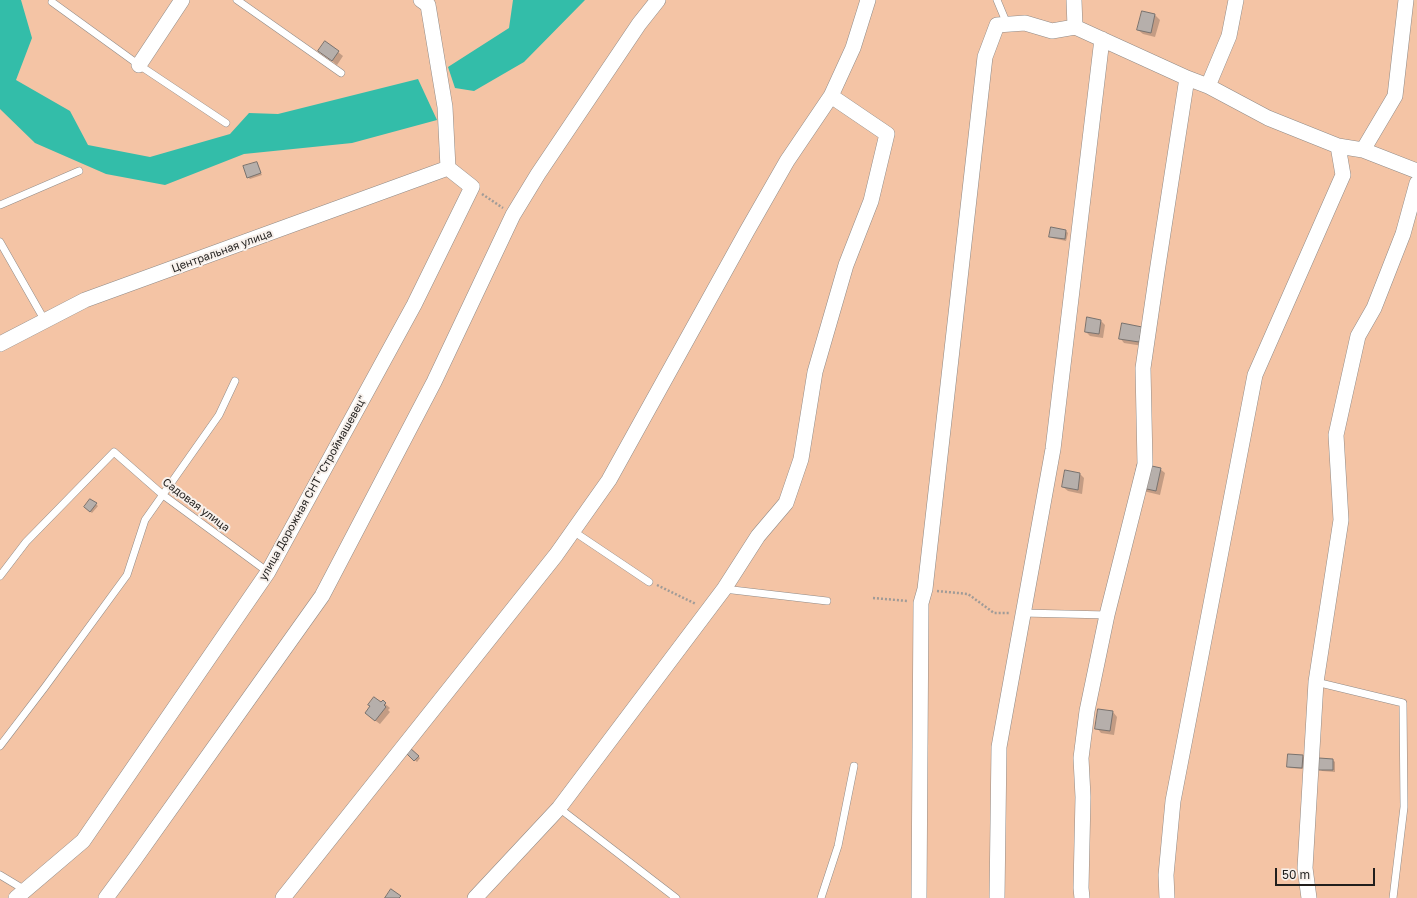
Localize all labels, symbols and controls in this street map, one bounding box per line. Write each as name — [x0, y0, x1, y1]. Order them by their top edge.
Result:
street label: Центральная улица — [170, 227, 274, 275]
street label: улица Дорожная СНТ "Строймашевец" — [257, 393, 369, 583]
street label: Садовая улица — [160, 475, 232, 535]
scale bar — [1277, 860, 1377, 886]
text: 50 m — [1282, 867, 1310, 882]

